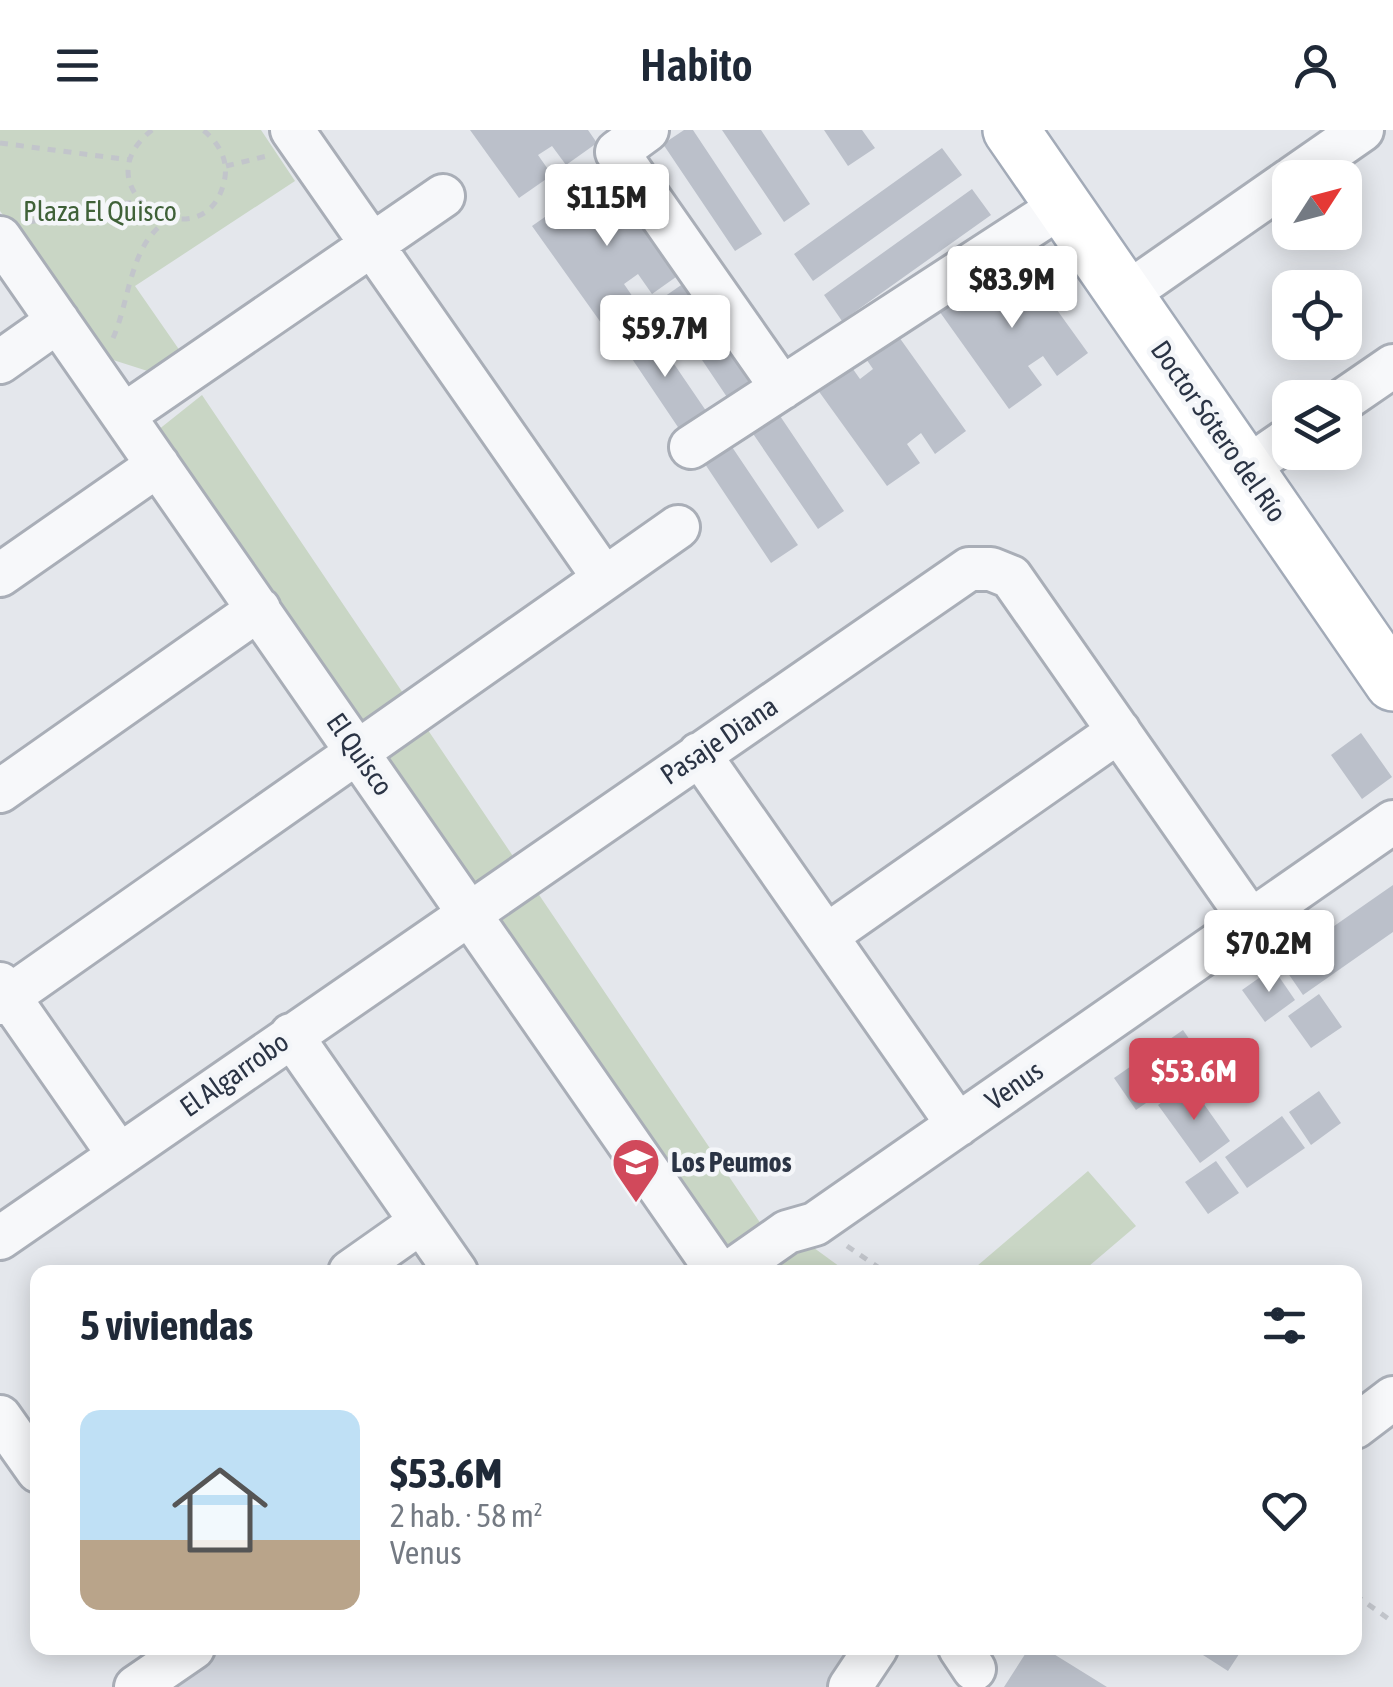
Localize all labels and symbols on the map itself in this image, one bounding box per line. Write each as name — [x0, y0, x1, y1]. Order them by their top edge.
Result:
north arrow — [1272, 160, 1362, 250]
pin: $115M — [537, 164, 677, 249]
park label: Plaza El Quisco — [23, 195, 177, 227]
pin: $83.9M — [931, 246, 1093, 331]
pin: $59.7M — [584, 295, 746, 380]
street label: Doctor Sótero del Río — [1145, 334, 1293, 528]
street label: Pasaje Diana — [655, 689, 783, 791]
street label: El Quisco — [320, 707, 400, 801]
pin: $70.2M — [1188, 910, 1350, 995]
street label: El Algarrobo — [174, 1025, 294, 1123]
pin: $53.6M — [1113, 1038, 1275, 1123]
street label: Venus — [979, 1054, 1049, 1116]
school or university icon: Los Peumos — [610, 1136, 662, 1204]
place label: Los Peumos — [671, 1146, 792, 1178]

